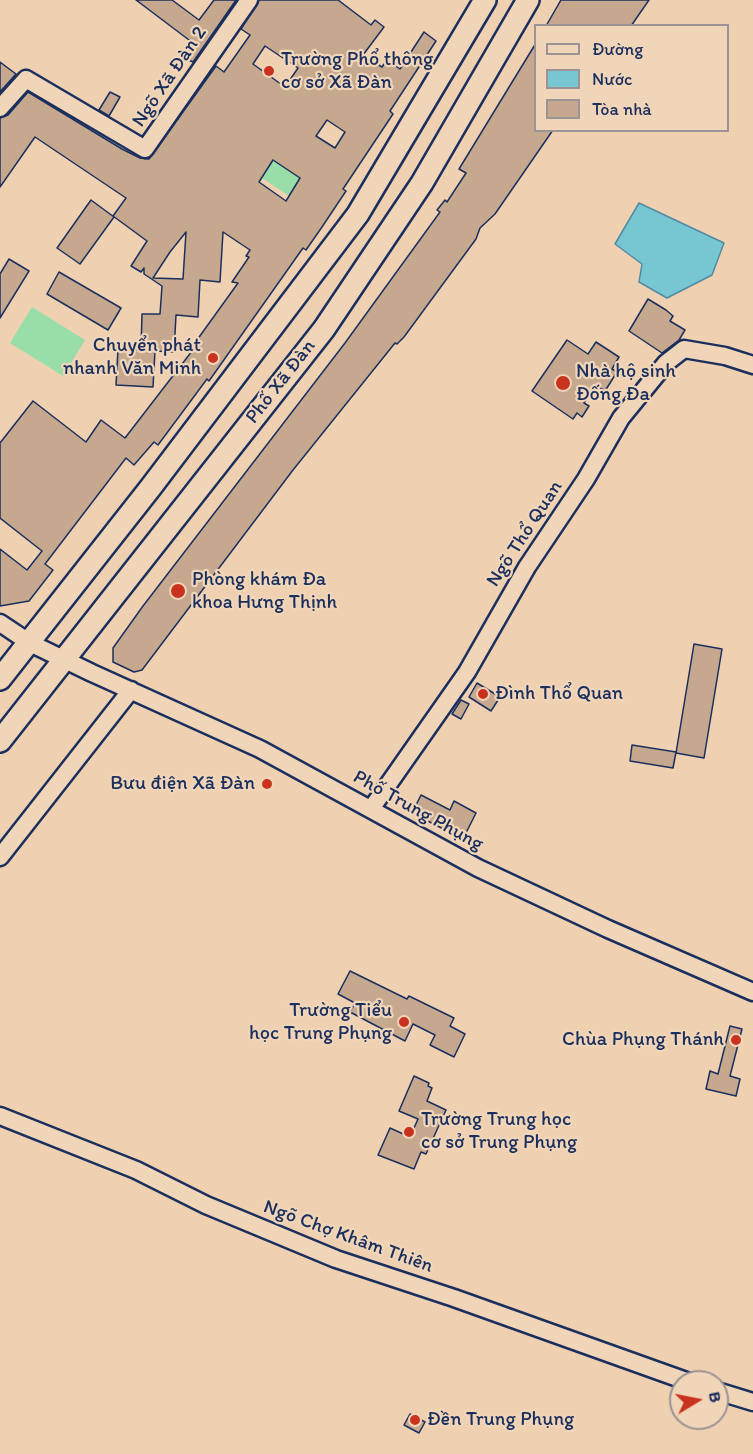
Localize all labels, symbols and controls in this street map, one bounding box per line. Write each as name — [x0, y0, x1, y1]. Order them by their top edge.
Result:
street label: Ngõ Xã Đàn 2 — [127, 22, 213, 132]
legend — [534, 24, 729, 132]
text: Đường — [592, 38, 643, 60]
place label: Trường Phổ thông cơ sở Xã Đàn — [281, 48, 433, 95]
marker: Trường Phổ thông cơ sở Xã Đàn — [262, 64, 276, 78]
text: Nước — [592, 68, 632, 90]
text: Tòa nhà — [592, 98, 652, 120]
place label: Chuyển phát nhanh Văn Minh — [63, 334, 201, 381]
street label: Phố Xã Đàn — [241, 335, 321, 429]
marker: Chuyển phát nhanh Văn Minh — [206, 351, 220, 365]
place label: Nhà hộ sinh Đống Đa — [576, 360, 676, 407]
marker: Nhà hộ sinh Đống Đa — [554, 374, 572, 392]
street label: Ngõ Thổ Quan — [482, 476, 568, 592]
place label: Phòng khám Đa khoa Hưng Thịnh — [192, 568, 337, 615]
marker: Phòng khám Đa khoa Hưng Thịnh — [169, 582, 187, 600]
place label: Đình Thổ Quan — [495, 682, 623, 706]
marker: Đình Thổ Quan — [476, 687, 490, 701]
street label: Phố Trung Phụng — [349, 765, 487, 857]
place label: Bưu điện Xã Đàn — [110, 772, 255, 796]
marker: Bưu điện Xã Đàn — [260, 777, 274, 791]
place label: Trường Tiểu học Trung Phụng — [249, 999, 392, 1046]
marker: Trường Tiểu học Trung Phụng — [397, 1015, 411, 1029]
place label: Chùa Phụng Thánh — [562, 1028, 724, 1052]
marker: Chùa Phụng Thánh — [729, 1033, 743, 1047]
place label: Trường Trung học cơ sở Trung Phụng — [421, 1108, 577, 1155]
marker: Trường Trung học cơ sở Trung Phụng — [402, 1125, 416, 1139]
street label: Ngõ Chợ Khâm Thiên — [260, 1195, 436, 1279]
north arrow — [669, 1370, 729, 1430]
text: B — [705, 1390, 726, 1404]
place label: Đền Trung Phụng — [427, 1408, 574, 1432]
marker: Đền Trung Phụng — [408, 1413, 422, 1427]

